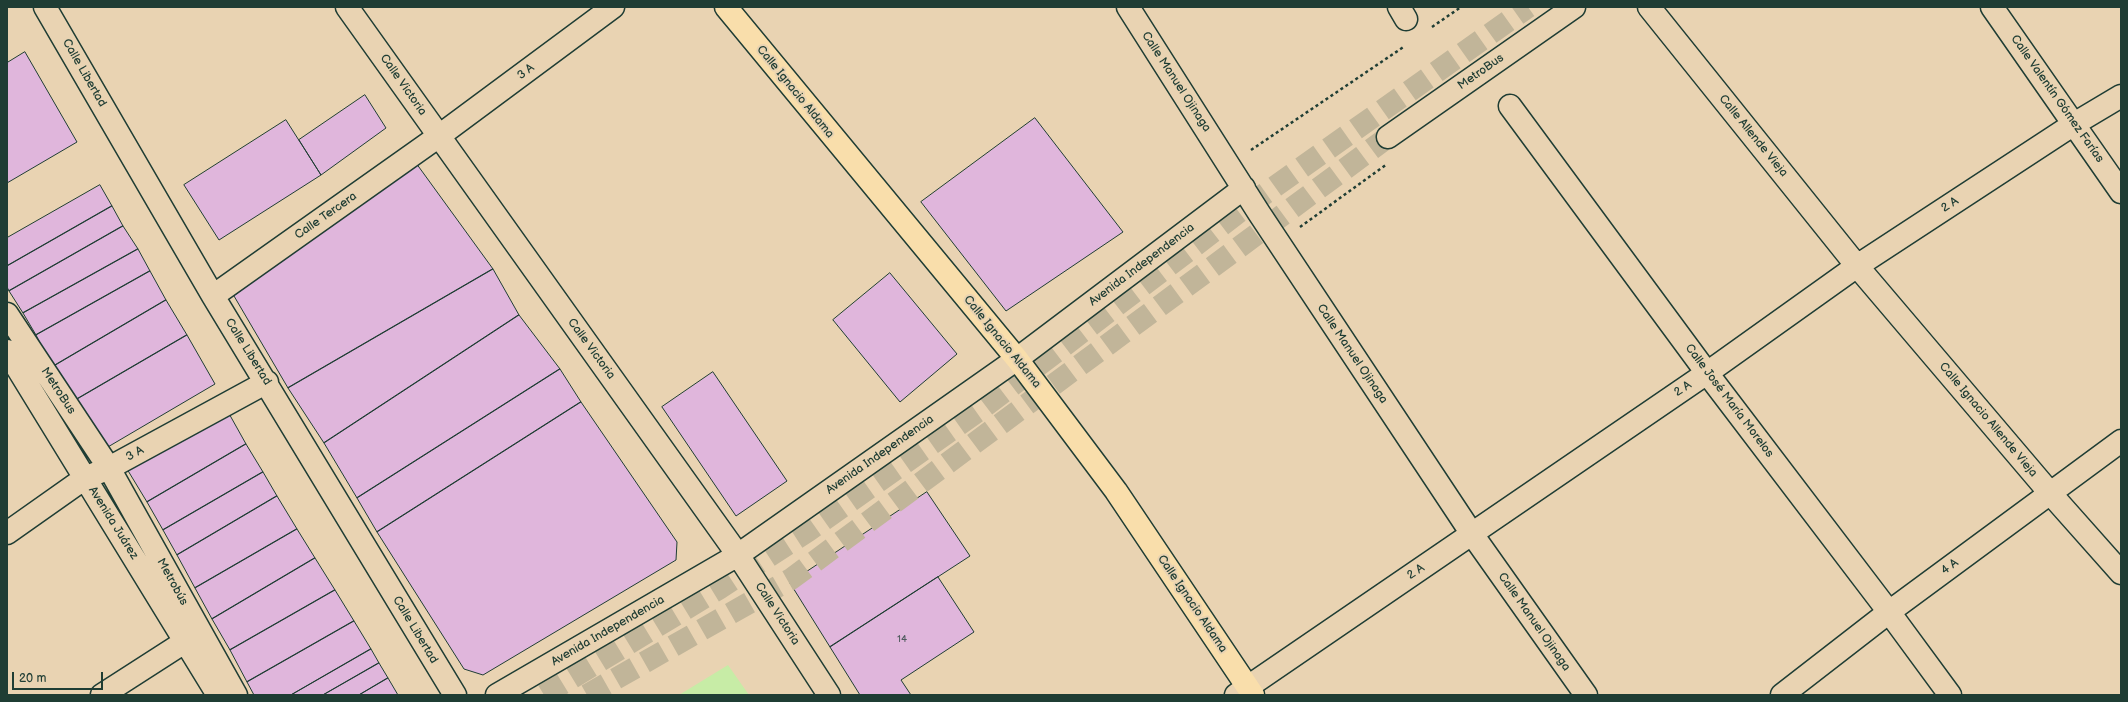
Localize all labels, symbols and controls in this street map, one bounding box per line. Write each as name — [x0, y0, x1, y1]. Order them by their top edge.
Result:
street label: Calle Manuel Ojinaga — [1138, 29, 1214, 135]
street label: Calle Valentín Gómez Farías — [2007, 32, 2107, 166]
street label: Calle Libertad — [59, 36, 109, 110]
street label: Calle Ignacio Aldama — [753, 43, 837, 141]
street label: MetroBus — [1455, 51, 1507, 93]
street label: Calle Victoria — [377, 52, 429, 118]
street label: 3 A — [514, 61, 538, 83]
street label: Calle Allende Vieja — [1715, 92, 1791, 180]
street label: Calle Tercera — [292, 189, 360, 243]
street label: 2 A — [1939, 194, 1961, 216]
street label: Avenida Independencia — [1086, 221, 1198, 309]
street label: Calle Ignacio Aldama — [960, 293, 1044, 391]
street label: Calle Manuel Ojinaga — [1313, 302, 1391, 406]
street label: Calle Libertad — [222, 316, 274, 388]
street label: Calle Victoria — [564, 316, 618, 382]
street label: Calle José María Morelos — [1682, 341, 1776, 461]
street label: Calle Ignacio Allende Vieja — [1936, 360, 2040, 480]
street label: MetroBus — [38, 365, 78, 417]
street label: 2 A — [1672, 378, 1694, 400]
street label: Avenida Independencia — [823, 412, 937, 498]
street label: 3 A — [124, 443, 146, 465]
street label: Avenida Juárez — [85, 484, 141, 562]
street label: Calle Ignacio Aldama — [1154, 552, 1230, 656]
street label: Metrobús — [153, 556, 191, 608]
street label: 4 A — [1939, 556, 1961, 578]
street label: 2 A — [1405, 561, 1427, 583]
street label: Calle Manuel Ojinaga — [1495, 570, 1573, 674]
street label: Calle Victoria — [751, 580, 803, 648]
street label: Avenida Independencia — [549, 593, 667, 669]
street label: Calle Libertad — [389, 594, 441, 666]
house number: 14 — [897, 633, 907, 645]
scale bar — [14, 664, 105, 690]
text: 20 m — [19, 671, 46, 686]

